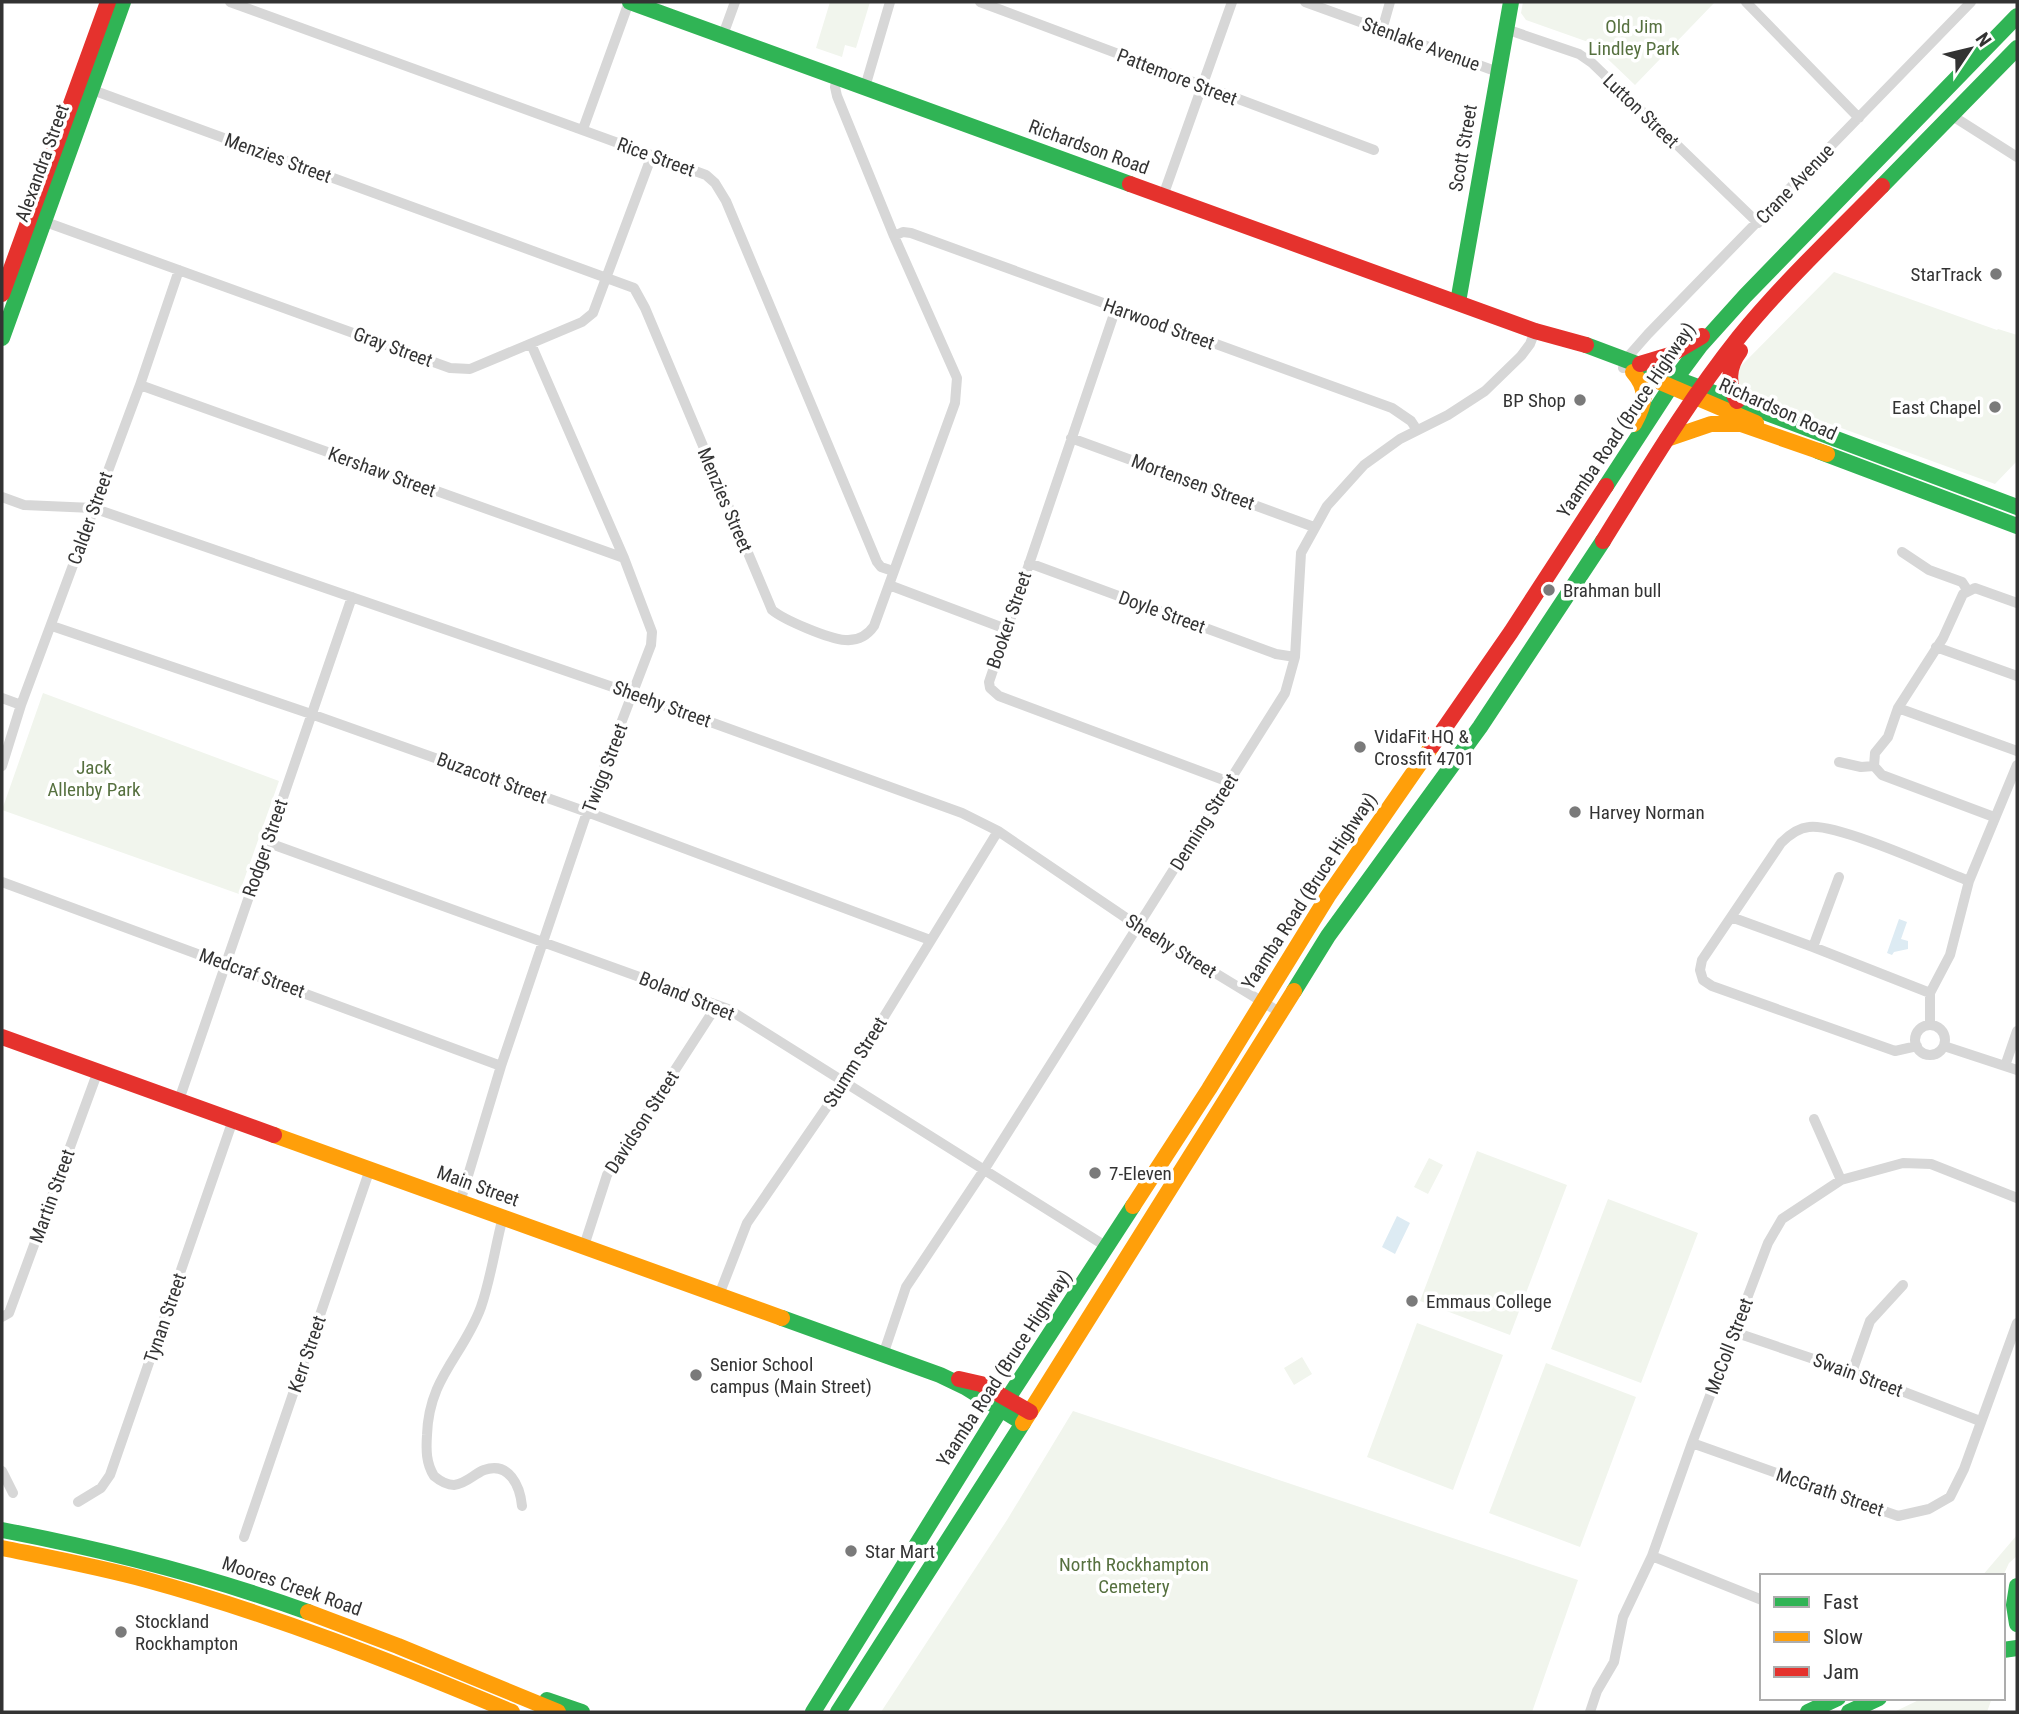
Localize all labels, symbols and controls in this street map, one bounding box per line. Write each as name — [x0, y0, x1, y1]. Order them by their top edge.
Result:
street label: Stenlake Avenue — [1359, 12, 1483, 76]
north arrow — [1935, 14, 2005, 84]
park label: Old Jim Lindley Park — [1588, 15, 1680, 60]
text: N — [1971, 28, 1996, 51]
street label: Pattemore Street — [1114, 44, 1240, 110]
street label: Lutton Street — [1598, 69, 1684, 153]
street label: Alexandra Street — [10, 101, 74, 225]
street label: Scott Street — [1444, 103, 1482, 193]
street label: Richardson Road — [1026, 115, 1152, 179]
street label: Menzies Street — [222, 128, 334, 188]
street label: Rice Street — [614, 132, 698, 182]
street label: Crane Avenue — [1751, 139, 1839, 229]
place label: StarTrack — [1911, 263, 1982, 286]
marker: StarTrack — [1988, 266, 2004, 282]
street label: Harwood Street — [1100, 293, 1218, 355]
street label: Yaamba Road (Bruce Highway) — [1552, 318, 1700, 522]
street label: Gray Street — [350, 322, 436, 372]
street label: Richardson Road — [1716, 373, 1840, 445]
place label: BP Shop — [1503, 389, 1566, 412]
marker: BP Shop — [1572, 392, 1588, 408]
place label: East Chapel — [1892, 396, 1981, 419]
marker: East Chapel — [1987, 399, 2003, 415]
street label: Kershaw Street — [325, 442, 439, 502]
street label: Menzies Street — [693, 444, 757, 556]
street label: Mortensen Street — [1128, 449, 1258, 515]
street label: Calder Street — [63, 468, 117, 568]
street label: Booker Street — [982, 568, 1036, 672]
place label: Brahman bull — [1563, 579, 1661, 602]
marker: Brahman bull — [1541, 582, 1557, 598]
street label: Doyle Street — [1116, 586, 1208, 638]
street label: Sheehy Street — [610, 676, 714, 732]
street label: Twigg Street — [577, 720, 633, 816]
place label: VidaFit HQ & Crossfit 4701 — [1374, 725, 1474, 770]
marker: VidaFit HQ & Crossfit 4701 — [1352, 739, 1368, 755]
street label: Buzacott Street — [434, 747, 550, 809]
park label: Jack Allenby Park — [47, 756, 141, 801]
street label: Denning Street — [1165, 769, 1243, 875]
street label: Yaamba Road (Bruce Highway) — [1237, 788, 1381, 994]
street label: Rodger Street — [238, 796, 292, 900]
place label: Harvey Norman — [1589, 801, 1705, 824]
marker: Harvey Norman — [1567, 804, 1583, 820]
street label: Sheehy Street — [1121, 909, 1221, 983]
street label: Medcraf Street — [196, 943, 308, 1003]
street label: Boland Street — [636, 966, 738, 1026]
street label: Stumm Street — [818, 1013, 892, 1111]
street label: Davidson Street — [600, 1066, 684, 1178]
street label: Martin Street — [24, 1146, 80, 1246]
street label: Main Street — [434, 1161, 522, 1211]
place label: 7-Eleven — [1109, 1162, 1172, 1185]
marker: 7-Eleven — [1087, 1165, 1103, 1181]
street label: Yaamba Road (Bruce Highway) — [932, 1265, 1076, 1471]
street label: Tynan Street — [139, 1270, 191, 1366]
place label: Emmaus College — [1426, 1290, 1552, 1313]
marker: Emmaus College — [1404, 1293, 1420, 1309]
street label: McColl Street — [1700, 1295, 1758, 1397]
street label: Kerr Street — [283, 1313, 331, 1395]
street label: Swain Street — [1810, 1348, 1906, 1402]
place label: Senior School campus (Main Street) — [710, 1353, 872, 1398]
marker: Senior School campus (Main Street) — [688, 1367, 704, 1383]
street label: McGrath Street — [1773, 1463, 1887, 1521]
place label: Star Mart — [865, 1540, 935, 1563]
marker: Star Mart — [843, 1543, 859, 1559]
street label: Moores Creek Road — [219, 1551, 365, 1621]
park label: North Rockhampton Cemetery — [1059, 1553, 1209, 1598]
legend — [1760, 1574, 2005, 1700]
text: Fast — [1823, 1590, 1859, 1614]
place label: Stockland Rockhampton — [135, 1610, 238, 1655]
marker: Stockland Rockhampton — [113, 1624, 129, 1640]
text: Slow — [1823, 1625, 1863, 1649]
text: Jam — [1823, 1660, 1859, 1684]

